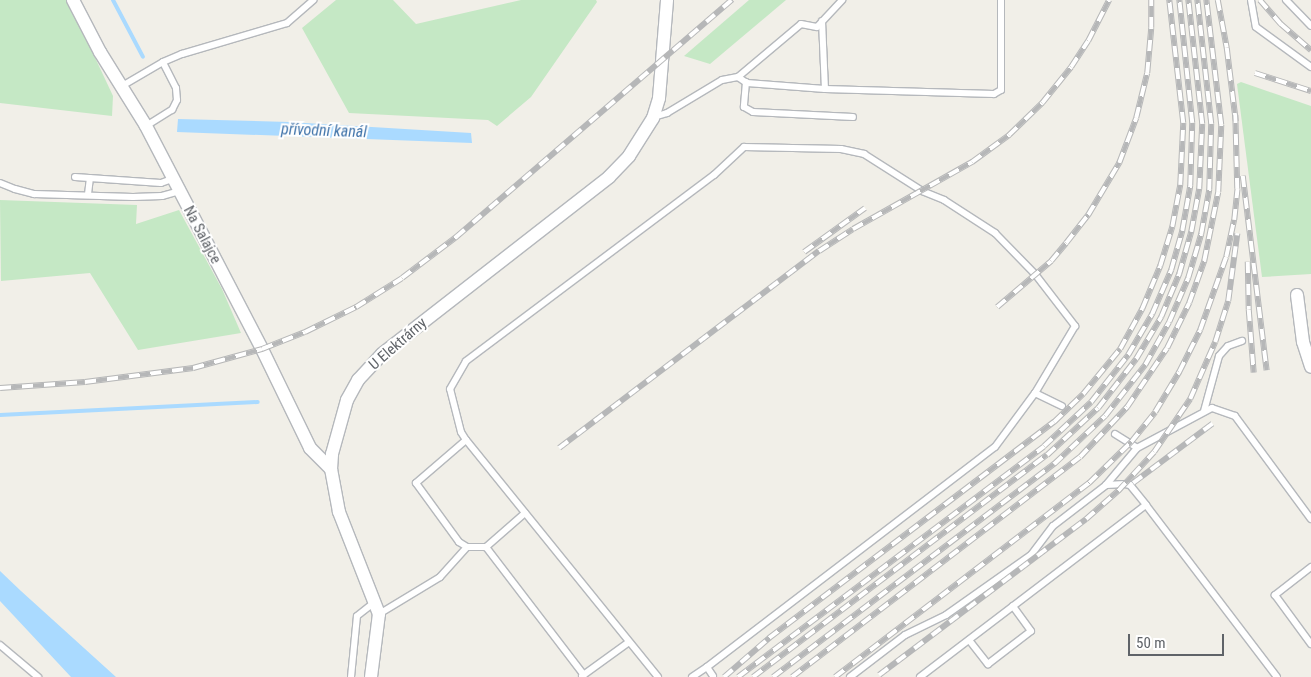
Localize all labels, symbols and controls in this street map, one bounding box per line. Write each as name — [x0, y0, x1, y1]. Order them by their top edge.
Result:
water label: přívodní kanál — [281, 120, 367, 142]
street label: Na Salajce — [179, 203, 225, 267]
street label: U Elektrárny — [365, 314, 431, 374]
scale bar — [1131, 624, 1227, 656]
text: 50 m — [1136, 634, 1166, 652]

